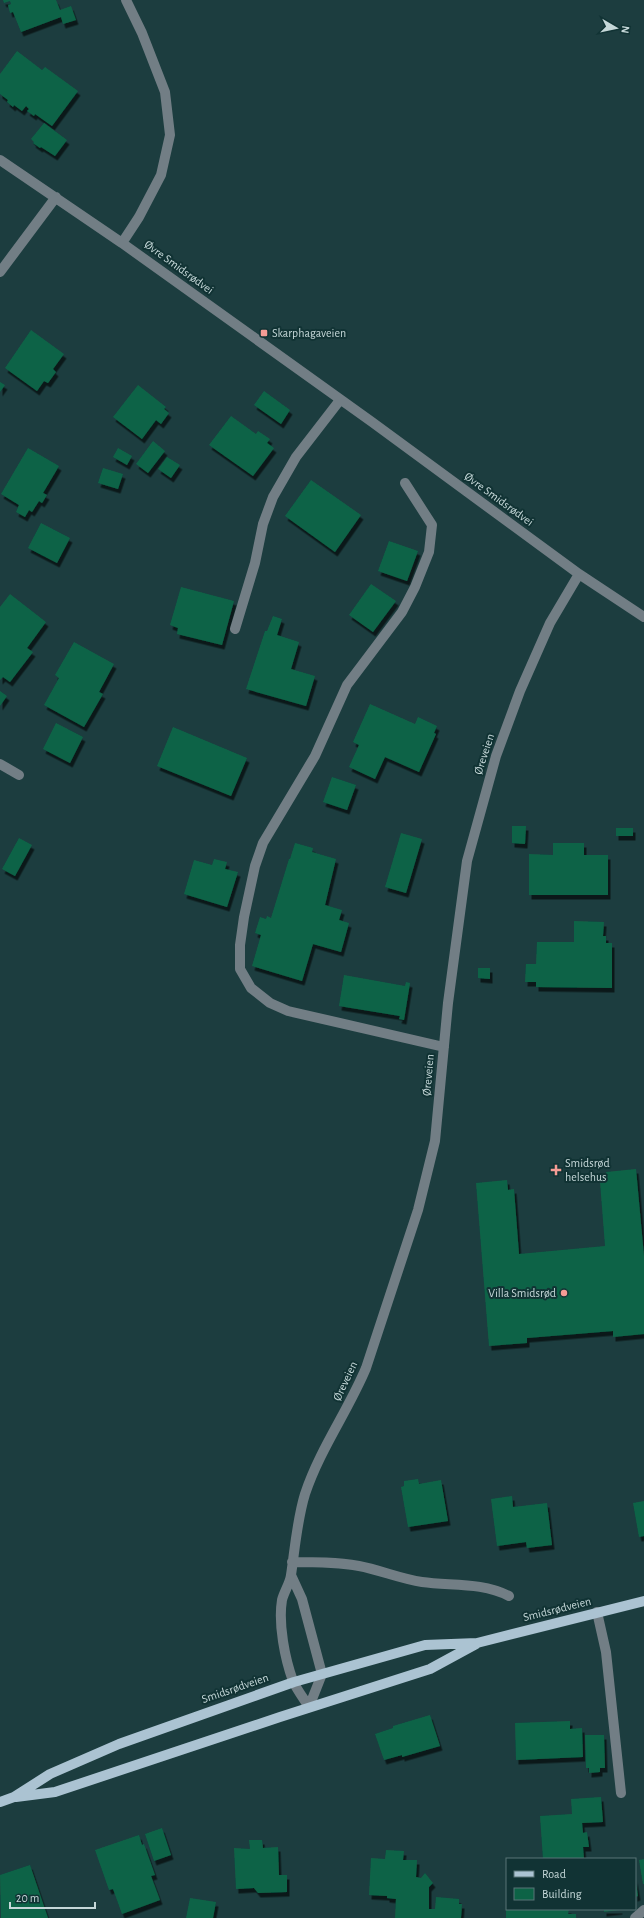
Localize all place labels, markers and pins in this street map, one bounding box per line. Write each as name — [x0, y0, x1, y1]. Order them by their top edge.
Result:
place label: Skarphagaveien — [272, 327, 346, 339]
marker: Skarphagaveien — [259, 328, 269, 338]
place label: Smidsrød helsehus — [565, 1157, 610, 1183]
marker: Smidsrød helsehus — [550, 1164, 562, 1176]
place label: Villa Smidsrød — [488, 1287, 556, 1299]
marker: Villa Smidsrød — [559, 1288, 569, 1298]

